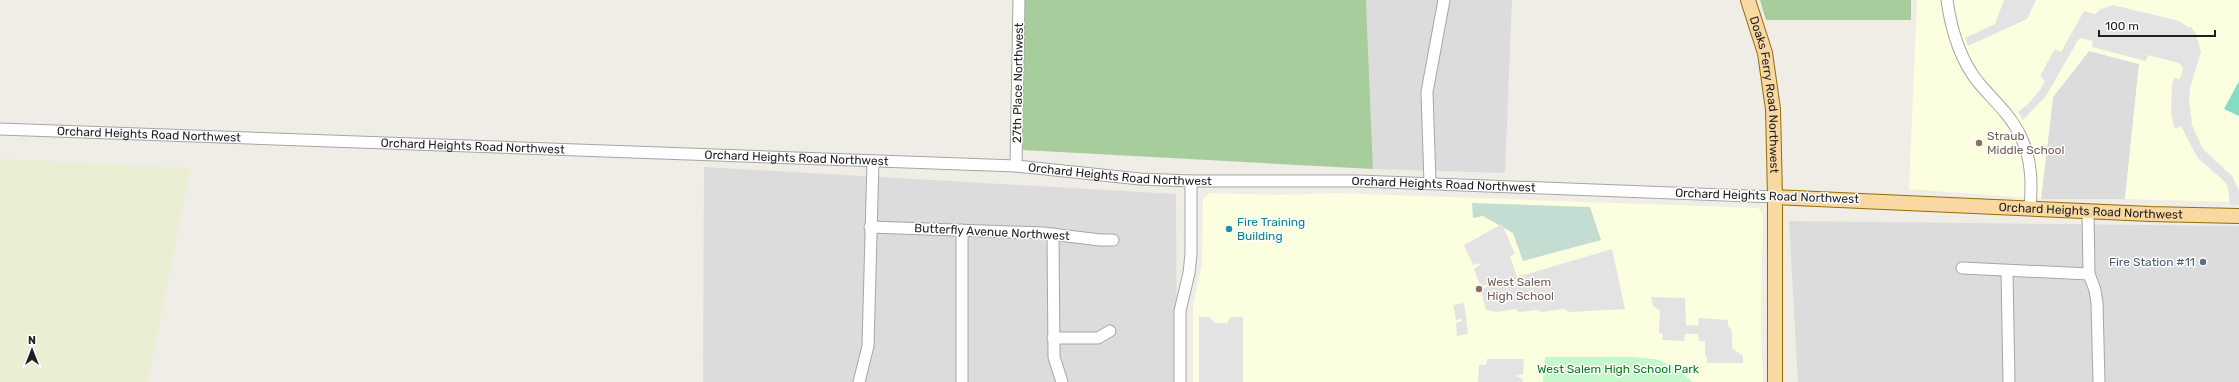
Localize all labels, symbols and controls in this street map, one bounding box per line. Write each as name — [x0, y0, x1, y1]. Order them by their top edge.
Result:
scale bar — [2099, 12, 2215, 38]
street label: Doaks Ferry Road Northwest — [1747, 14, 1781, 174]
text: 100 m — [2105, 19, 2139, 33]
street label: 27th Place Northwest — [1010, 22, 1026, 143]
street label: Orchard Heights Road Northwest — [57, 124, 242, 145]
place label: Straub Middle School — [1987, 129, 2064, 157]
street label: Orchard Heights Road Northwest — [380, 136, 565, 157]
marker: Straub Middle School — [1974, 138, 1984, 148]
street label: Orchard Heights Road Northwest — [704, 148, 889, 168]
street label: Orchard Heights Road Northwest — [1027, 160, 1212, 188]
street label: Orchard Heights Road Northwest — [1351, 174, 1536, 195]
street label: Orchard Heights Road Northwest — [1675, 186, 1860, 206]
street label: Orchard Heights Road Northwest — [1998, 200, 2183, 222]
place label: Fire Training Building — [1237, 215, 1305, 243]
street label: Butterfly Avenue Northwest — [914, 221, 1070, 243]
marker: Fire Training Building — [1224, 224, 1234, 234]
place label: Fire Station #11 — [2109, 255, 2195, 269]
marker: Fire Station #11 — [2198, 257, 2208, 267]
place label: West Salem High School — [1487, 275, 1554, 303]
marker: West Salem High School — [1474, 284, 1484, 294]
north arrow — [12, 330, 52, 370]
text: N — [28, 334, 36, 347]
park label: West Salem High School Park — [1537, 362, 1700, 376]

